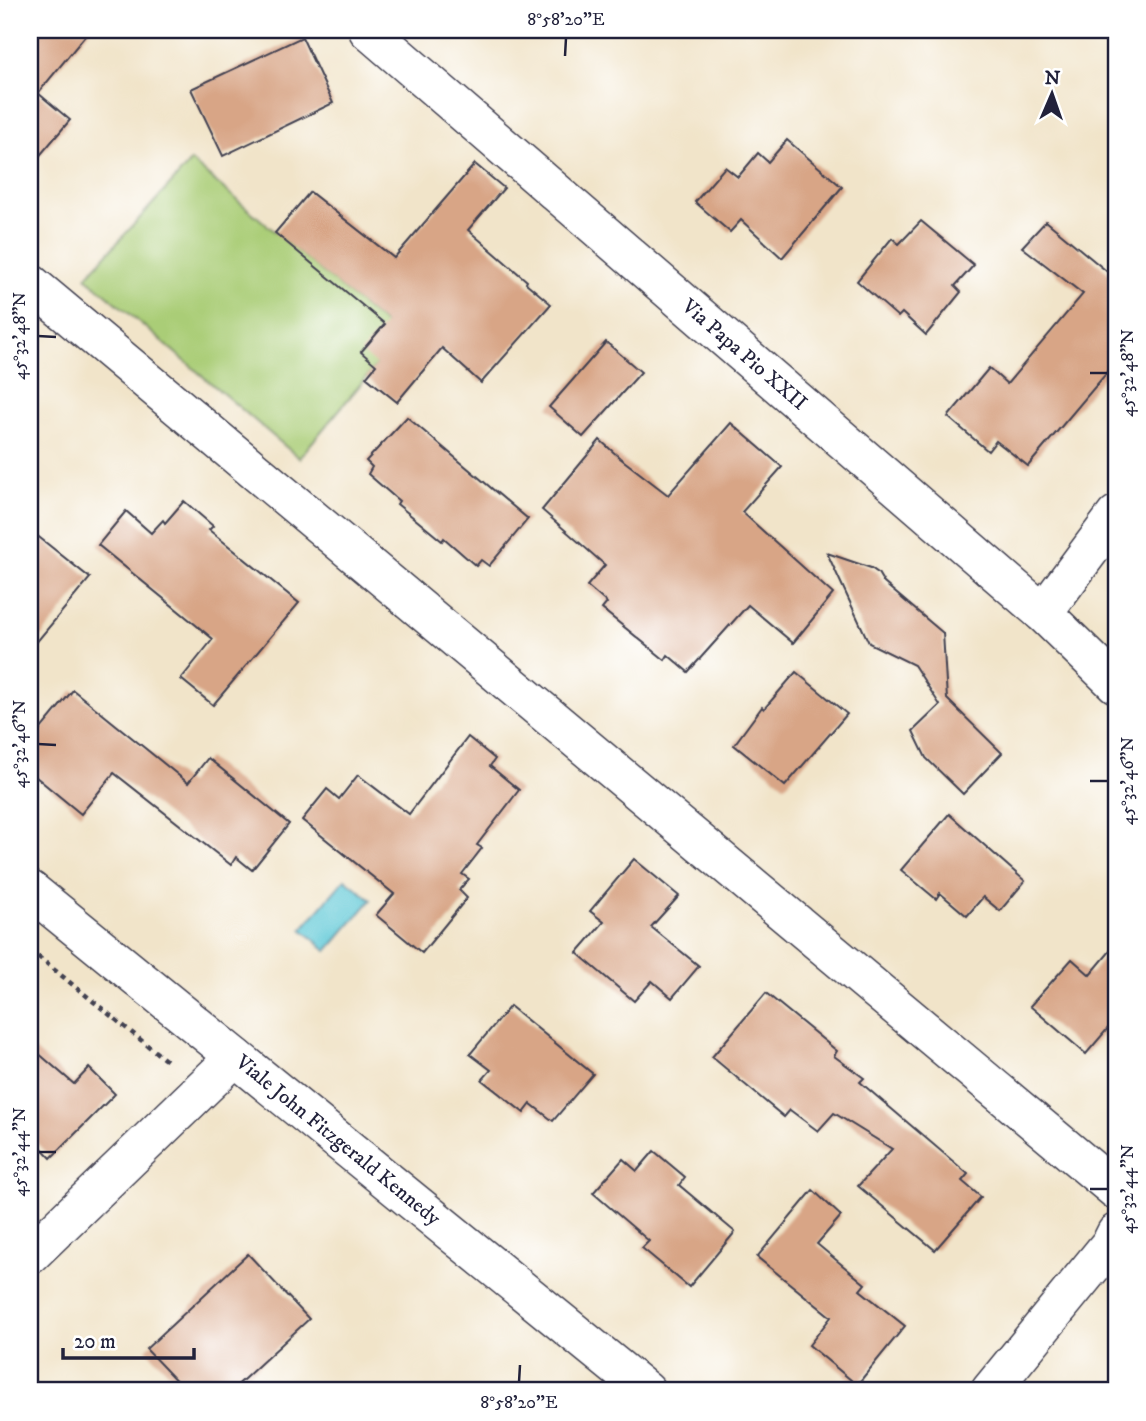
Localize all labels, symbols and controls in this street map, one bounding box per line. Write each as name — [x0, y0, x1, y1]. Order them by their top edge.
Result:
text: 8°58'20"E — [527, 9, 605, 31]
north arrow — [1016, 60, 1086, 130]
text: N — [1044, 67, 1061, 90]
text: 45°32'48"N — [9, 292, 31, 380]
street label: Via Papa Pio XXII — [675, 293, 812, 416]
text: 45°32'48"N — [1117, 329, 1139, 417]
text: 45°32'46"N — [9, 699, 31, 788]
text: 45°32'46"N — [1117, 736, 1139, 825]
street label: Viale John Fitzgerald Kennedy — [229, 1049, 447, 1232]
text: 45°32'44"N — [9, 1107, 31, 1197]
text: 45°32'44"N — [1117, 1144, 1139, 1234]
scale bar — [63, 1316, 194, 1360]
text: 20 m — [74, 1329, 116, 1355]
text: 8°58'20"E — [480, 1392, 558, 1414]

